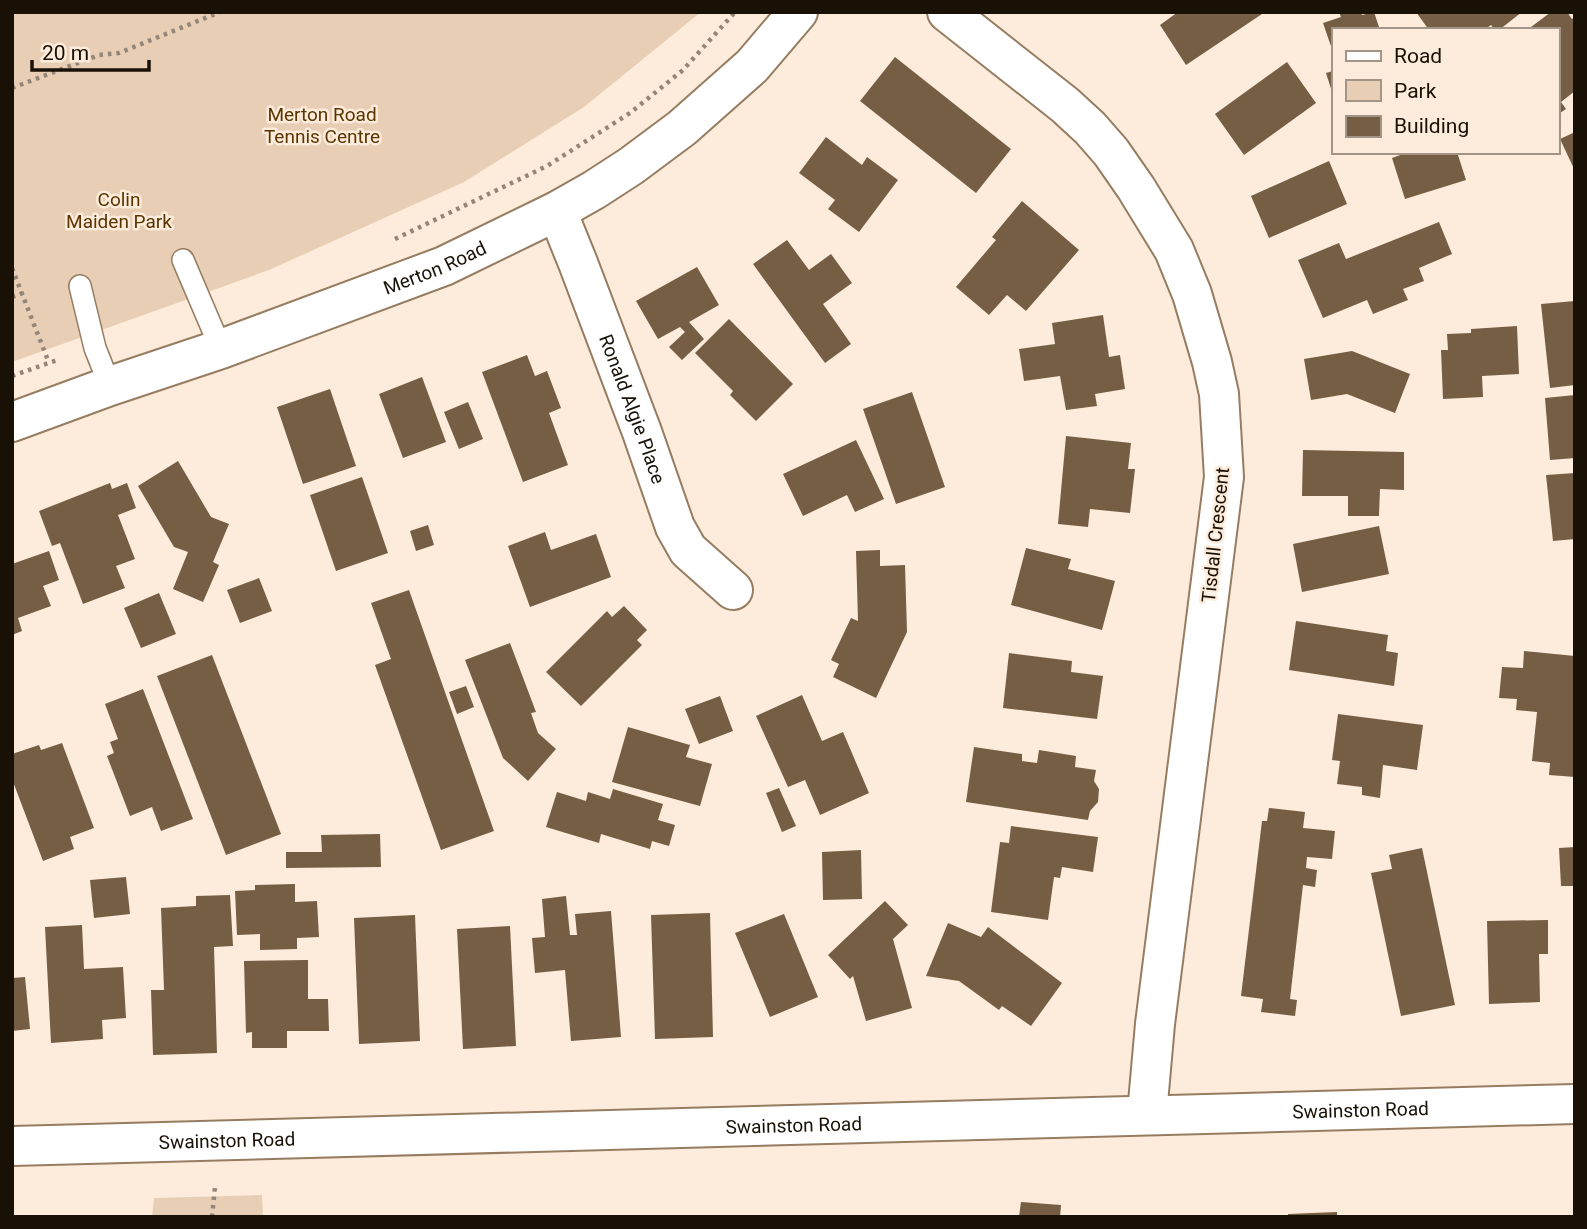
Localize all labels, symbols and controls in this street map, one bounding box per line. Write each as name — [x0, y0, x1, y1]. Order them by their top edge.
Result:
scale bar — [32, 28, 149, 72]
legend — [1332, 28, 1559, 154]
text: 20 m — [42, 41, 89, 65]
text: Road — [1394, 44, 1442, 68]
text: Park — [1394, 79, 1437, 103]
park label: Merton Road Tennis Centre — [264, 103, 380, 148]
text: Building — [1394, 114, 1469, 138]
park label: Colin Maiden Park — [66, 188, 172, 233]
street label: Merton Road — [380, 236, 490, 300]
street label: Ronald Algie Place — [594, 331, 670, 487]
street label: Tisdall Crescent — [1197, 466, 1234, 604]
street label: Swainston Road — [1292, 1097, 1429, 1124]
street label: Swainston Road — [725, 1112, 862, 1139]
street label: Swainston Road — [158, 1127, 296, 1154]

